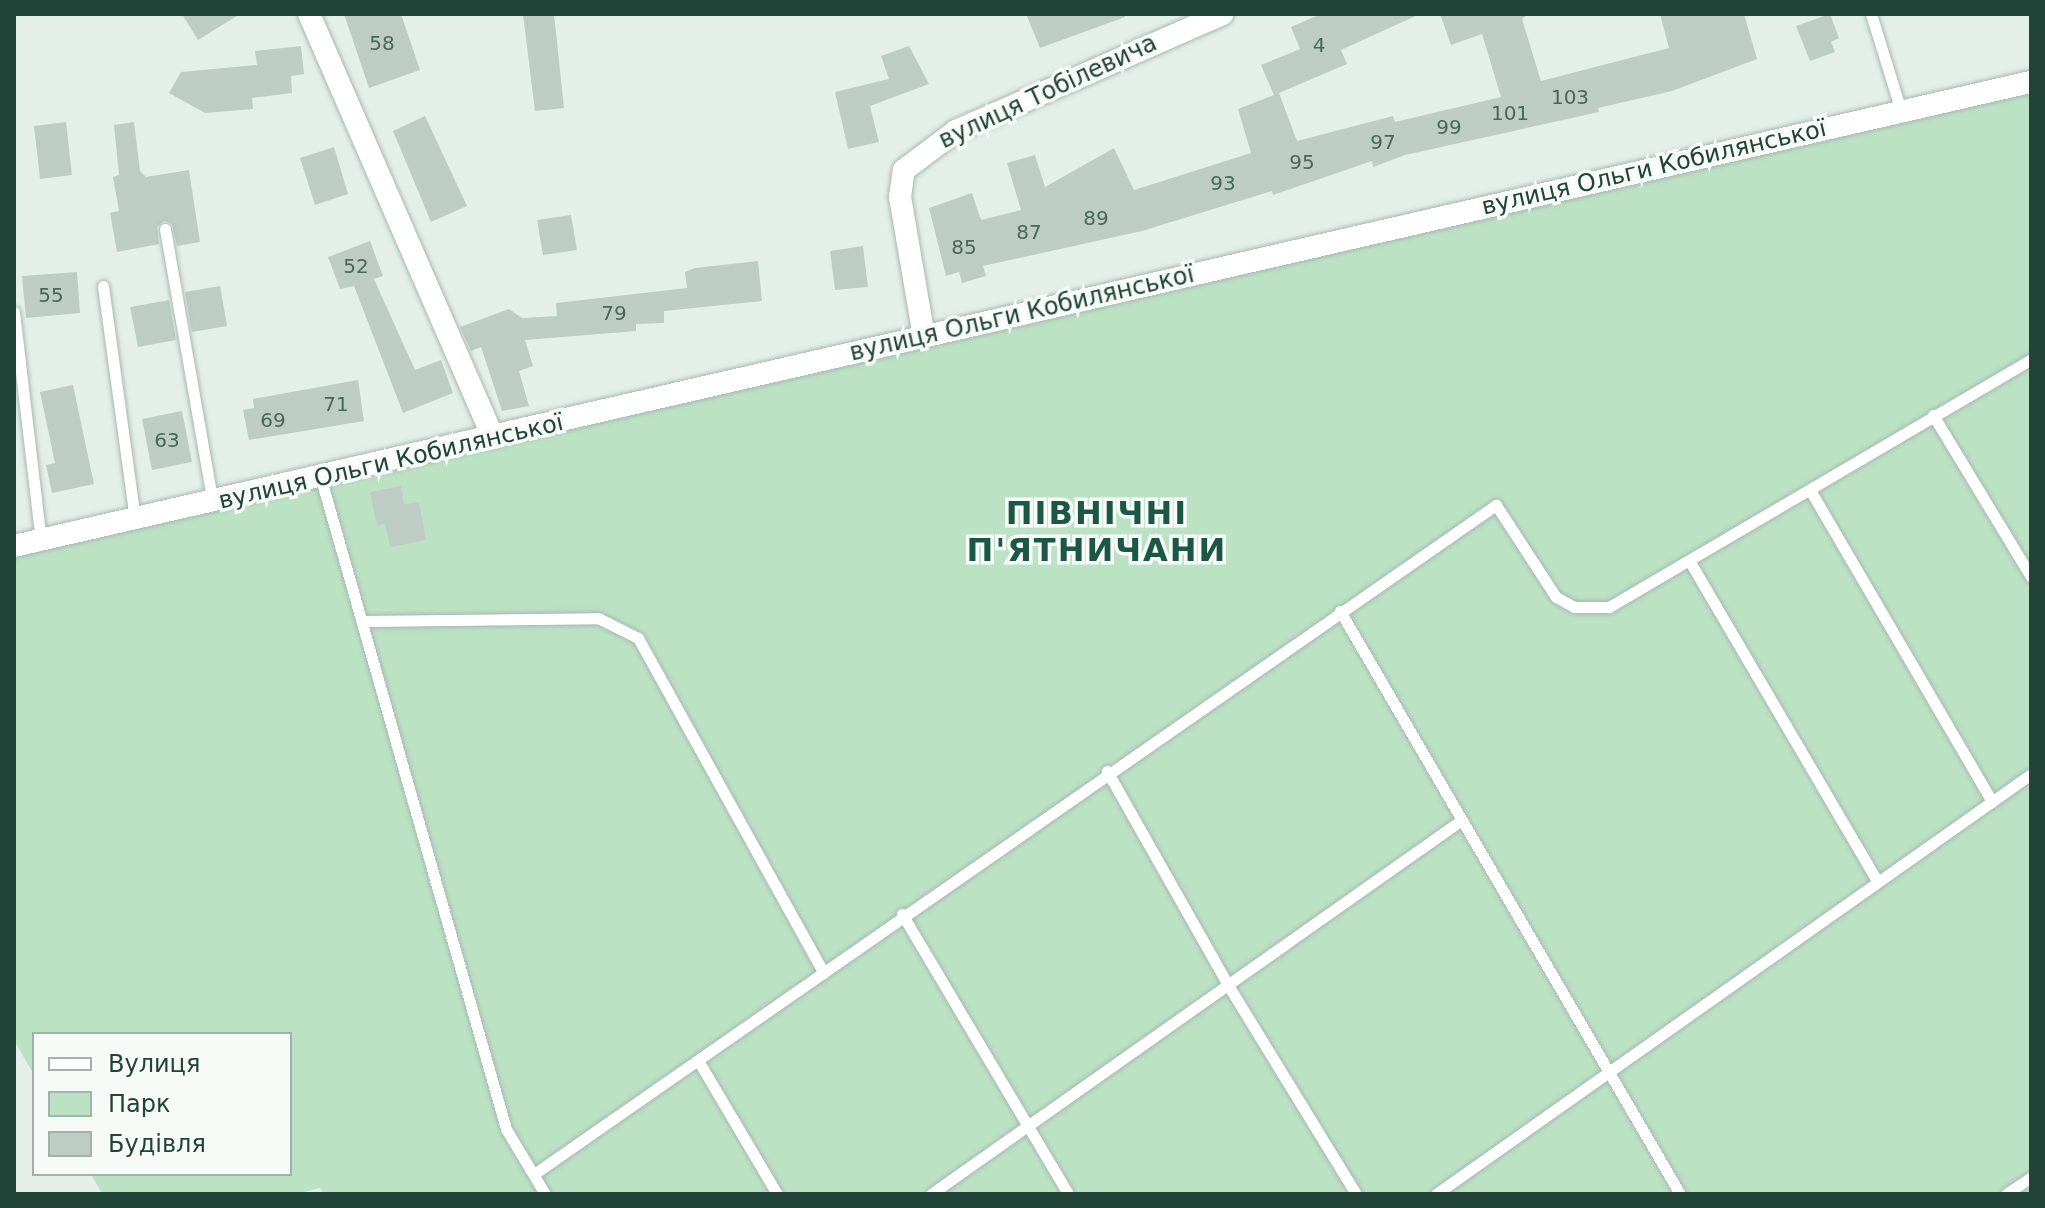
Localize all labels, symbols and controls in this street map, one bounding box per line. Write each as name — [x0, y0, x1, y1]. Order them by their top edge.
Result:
street label: вулиця Тобілевича — [934, 29, 1162, 155]
house number: 58 — [369, 31, 395, 55]
house number: 4 — [1313, 33, 1325, 57]
house number: 103 — [1551, 85, 1589, 109]
house number: 101 — [1491, 101, 1529, 125]
street label: вулиця Ольги Кобилянської — [1479, 114, 1829, 222]
house number: 99 — [1436, 115, 1462, 139]
house number: 97 — [1370, 130, 1396, 154]
house number: 95 — [1289, 150, 1315, 174]
house number: 93 — [1210, 171, 1236, 195]
house number: 89 — [1083, 206, 1109, 230]
house number: 87 — [1016, 220, 1042, 244]
house number: 85 — [951, 235, 977, 259]
house number: 52 — [343, 254, 369, 278]
street label: вулиця Ольги Кобилянської — [847, 260, 1197, 368]
house number: 55 — [38, 283, 64, 307]
house number: 79 — [601, 301, 627, 325]
house number: 71 — [323, 392, 349, 416]
street label: вулиця Ольги Кобилянської — [216, 408, 566, 516]
house number: 69 — [260, 408, 286, 432]
house number: 63 — [154, 428, 180, 452]
district label: ПІВНІЧНІ П'ЯТНИЧАНИ — [967, 495, 1227, 570]
legend — [32, 1032, 292, 1176]
text: Вулиця — [108, 1050, 200, 1078]
text: Парк — [108, 1090, 170, 1118]
text: Будівля — [108, 1130, 206, 1158]

